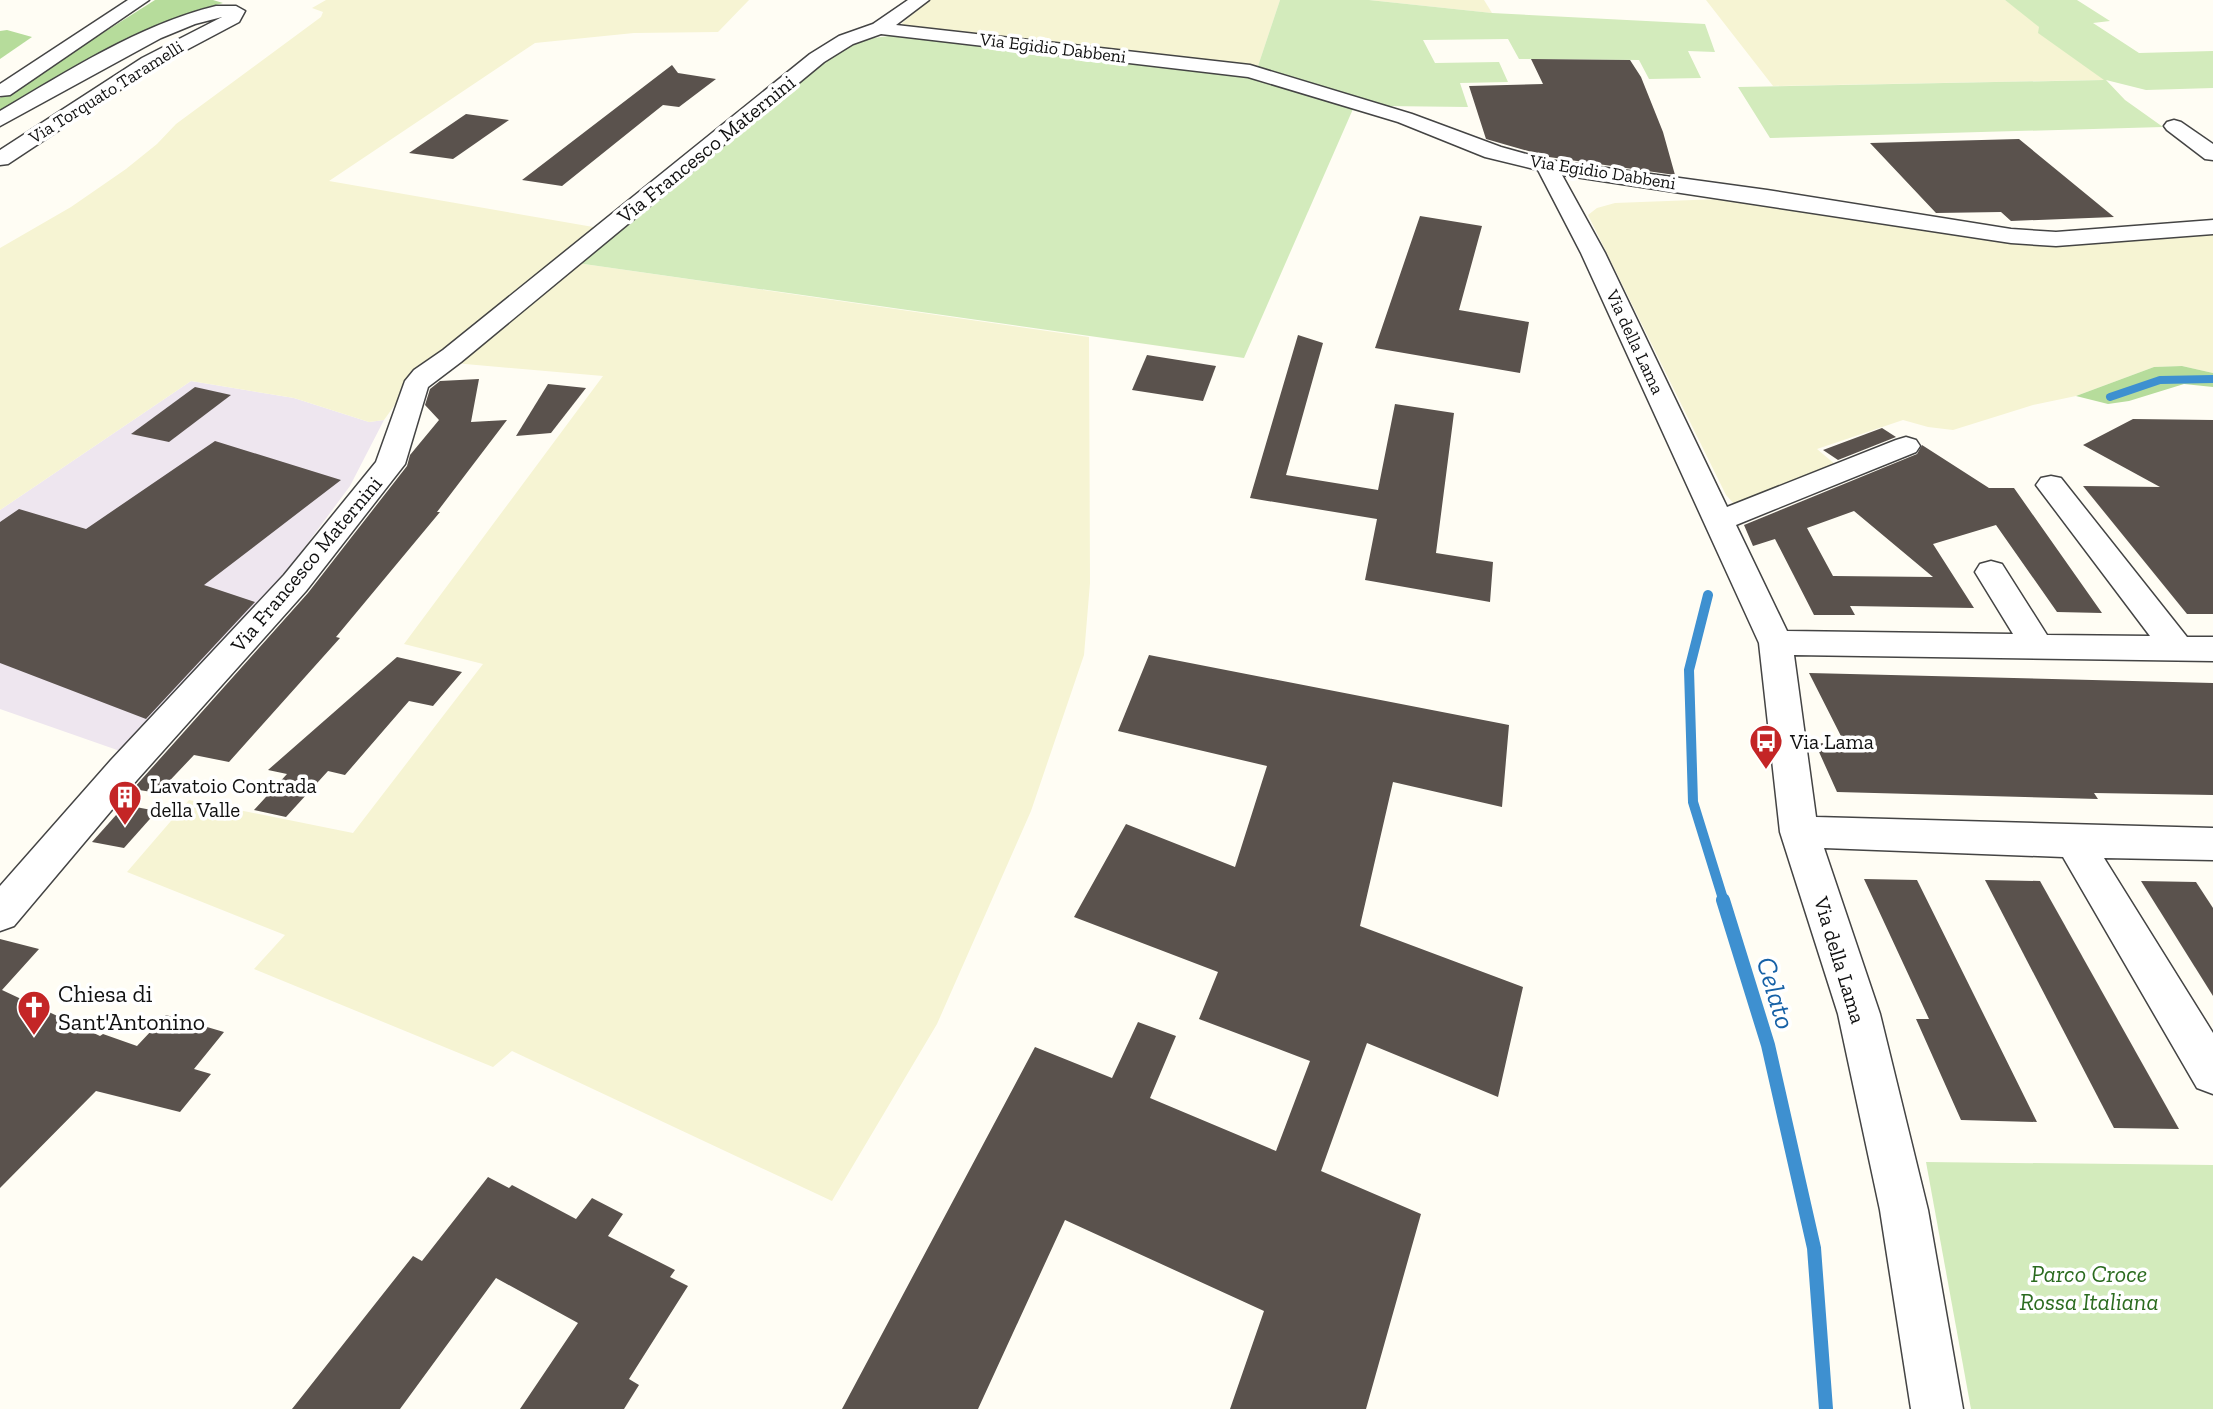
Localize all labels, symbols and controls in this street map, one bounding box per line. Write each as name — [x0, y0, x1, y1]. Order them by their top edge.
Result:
street label: Via Egidio Dabbeni — [978, 28, 1127, 68]
street label: Via Torquato Taramelli — [24, 36, 187, 149]
street label: Via Francesco Maternini — [611, 70, 800, 229]
street label: Via Egidio Dabbeni — [1528, 149, 1677, 194]
street label: Via della Lama — [1601, 285, 1669, 398]
street label: Via Francesco Maternini — [225, 471, 387, 658]
bus stop icon: Via Lama — [1747, 722, 1785, 771]
place label: Via Lama — [1789, 729, 1874, 754]
place label: Lavatoio Contrada della Valle — [150, 773, 317, 822]
building icon: Lavatoio Contrada della Valle — [106, 778, 144, 827]
street label: Via della Lama — [1809, 893, 1871, 1026]
water label: Celato — [1749, 953, 1803, 1033]
place label: Chiesa di Sant'Antonino — [58, 979, 205, 1036]
church icon: Chiesa di Sant'Antonino — [15, 988, 53, 1037]
park label: Parco Croce Rossa Italiana — [2019, 1259, 2159, 1316]

